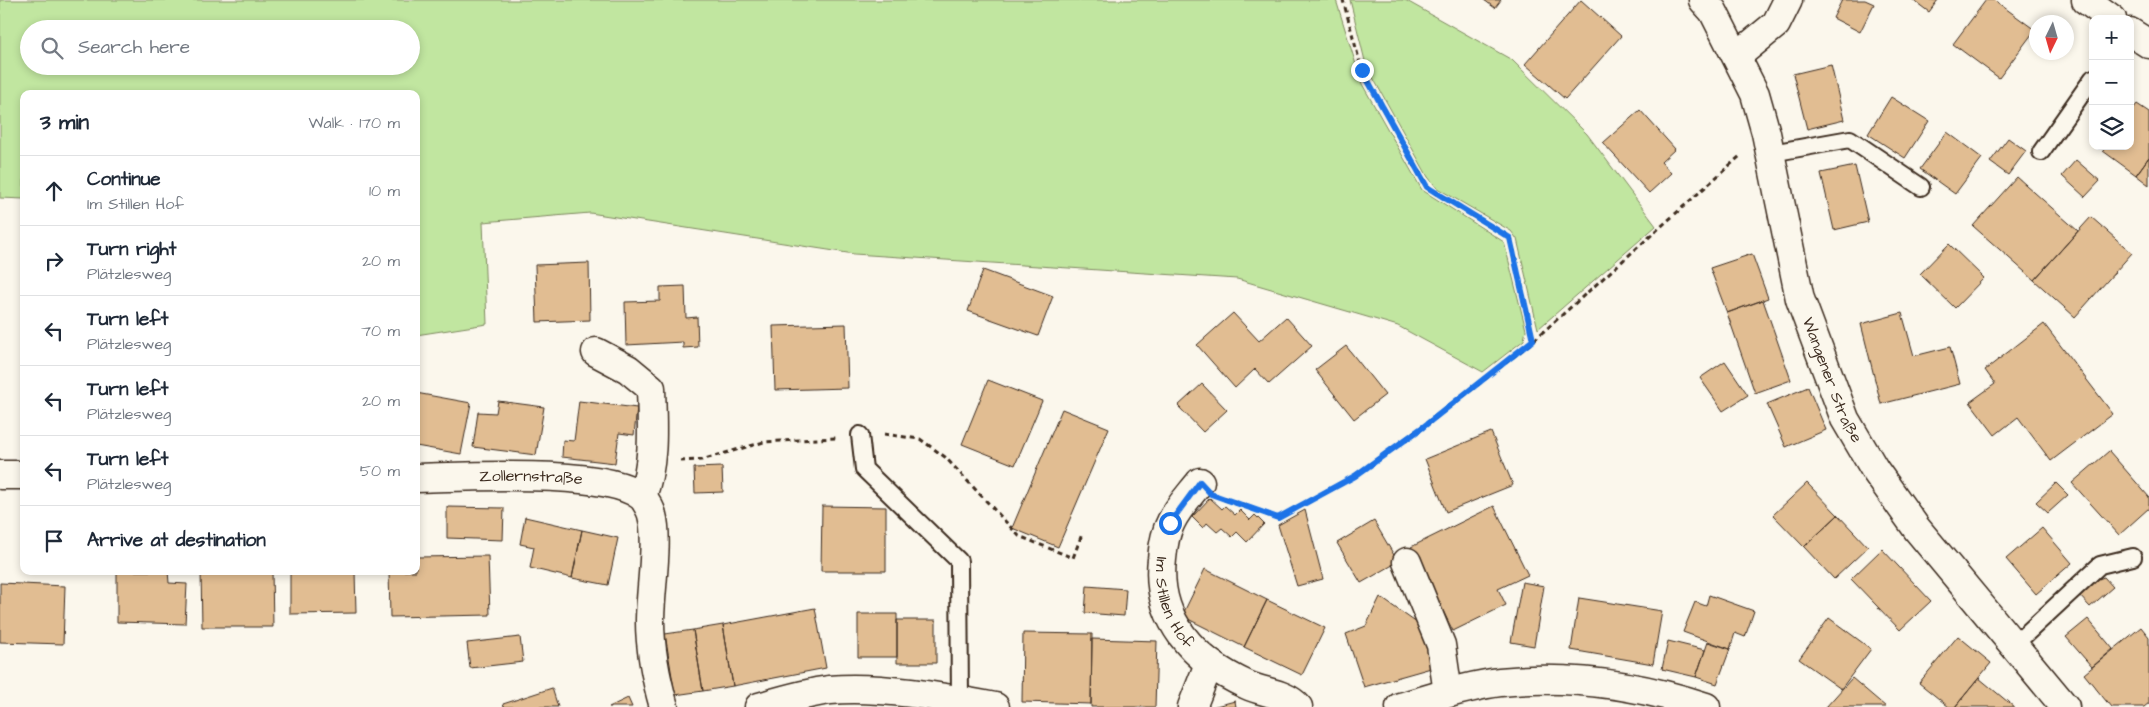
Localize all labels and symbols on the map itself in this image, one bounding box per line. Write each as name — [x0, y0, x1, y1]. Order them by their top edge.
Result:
north arrow — [2029, 15, 2074, 60]
route end — [1351, 59, 1374, 82]
street label: Wangener Straße — [1797, 314, 1868, 447]
street label: Zollernstraße — [479, 465, 584, 490]
route start — [1159, 512, 1182, 535]
street label: Im Stillen Hof — [1150, 556, 1199, 653]

